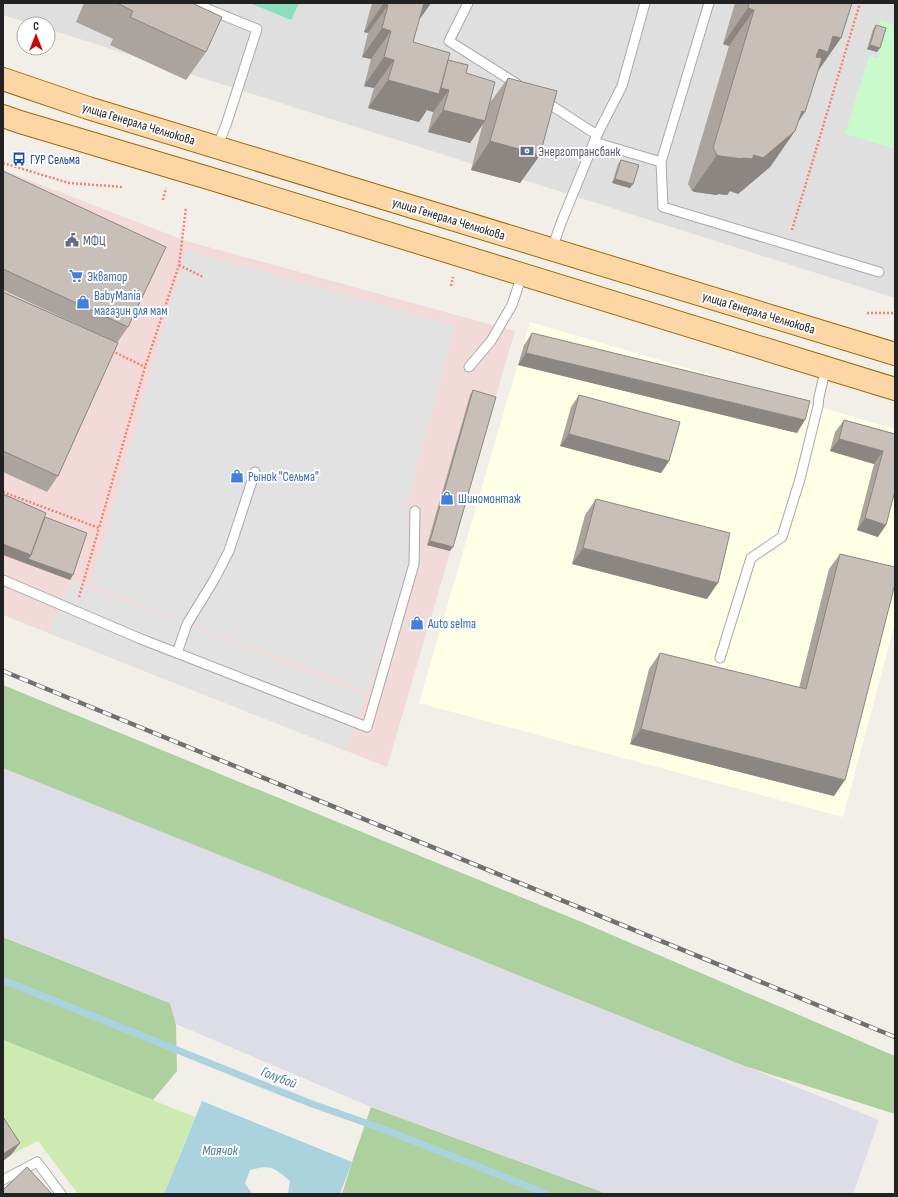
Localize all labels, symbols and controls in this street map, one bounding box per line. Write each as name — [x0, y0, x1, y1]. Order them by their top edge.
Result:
north arrow — [16, 16, 56, 56]
text: С — [33, 20, 39, 33]
street label: улица Генерала Челнокова — [80, 99, 197, 149]
bank icon: Энерготрансбанк — [519, 143, 535, 159]
place label: Энерготрансбанк — [538, 144, 620, 160]
bus stop icon: ГУР Сельма — [11, 151, 27, 167]
place label: ГУР Сельма — [30, 152, 80, 168]
street label: улица Генерала Челнокова — [390, 194, 507, 244]
public building icon: МФЦ — [64, 232, 80, 248]
place label: МФЦ — [83, 233, 106, 249]
supermarket icon: Экватор — [68, 268, 84, 284]
place label: Экватор — [87, 269, 128, 285]
place label: BabyMаnia магазин для мам — [94, 288, 168, 319]
street label: улица Генерала Челнокова — [700, 288, 817, 338]
shop icon: BabyMаnia магазин для мам — [75, 294, 91, 310]
shop icon: Рынок "Сельма" — [229, 468, 245, 484]
place label: Рынок "Сельма" — [248, 469, 319, 485]
shop icon: Шиномонтаж — [439, 490, 455, 506]
place label: Шиномонтаж — [458, 491, 521, 507]
shop icon: Auto selma — [409, 615, 425, 631]
place label: Auto selma — [427, 616, 476, 632]
water label: Голубой — [259, 1063, 299, 1092]
water label: Маячок — [202, 1142, 239, 1159]

